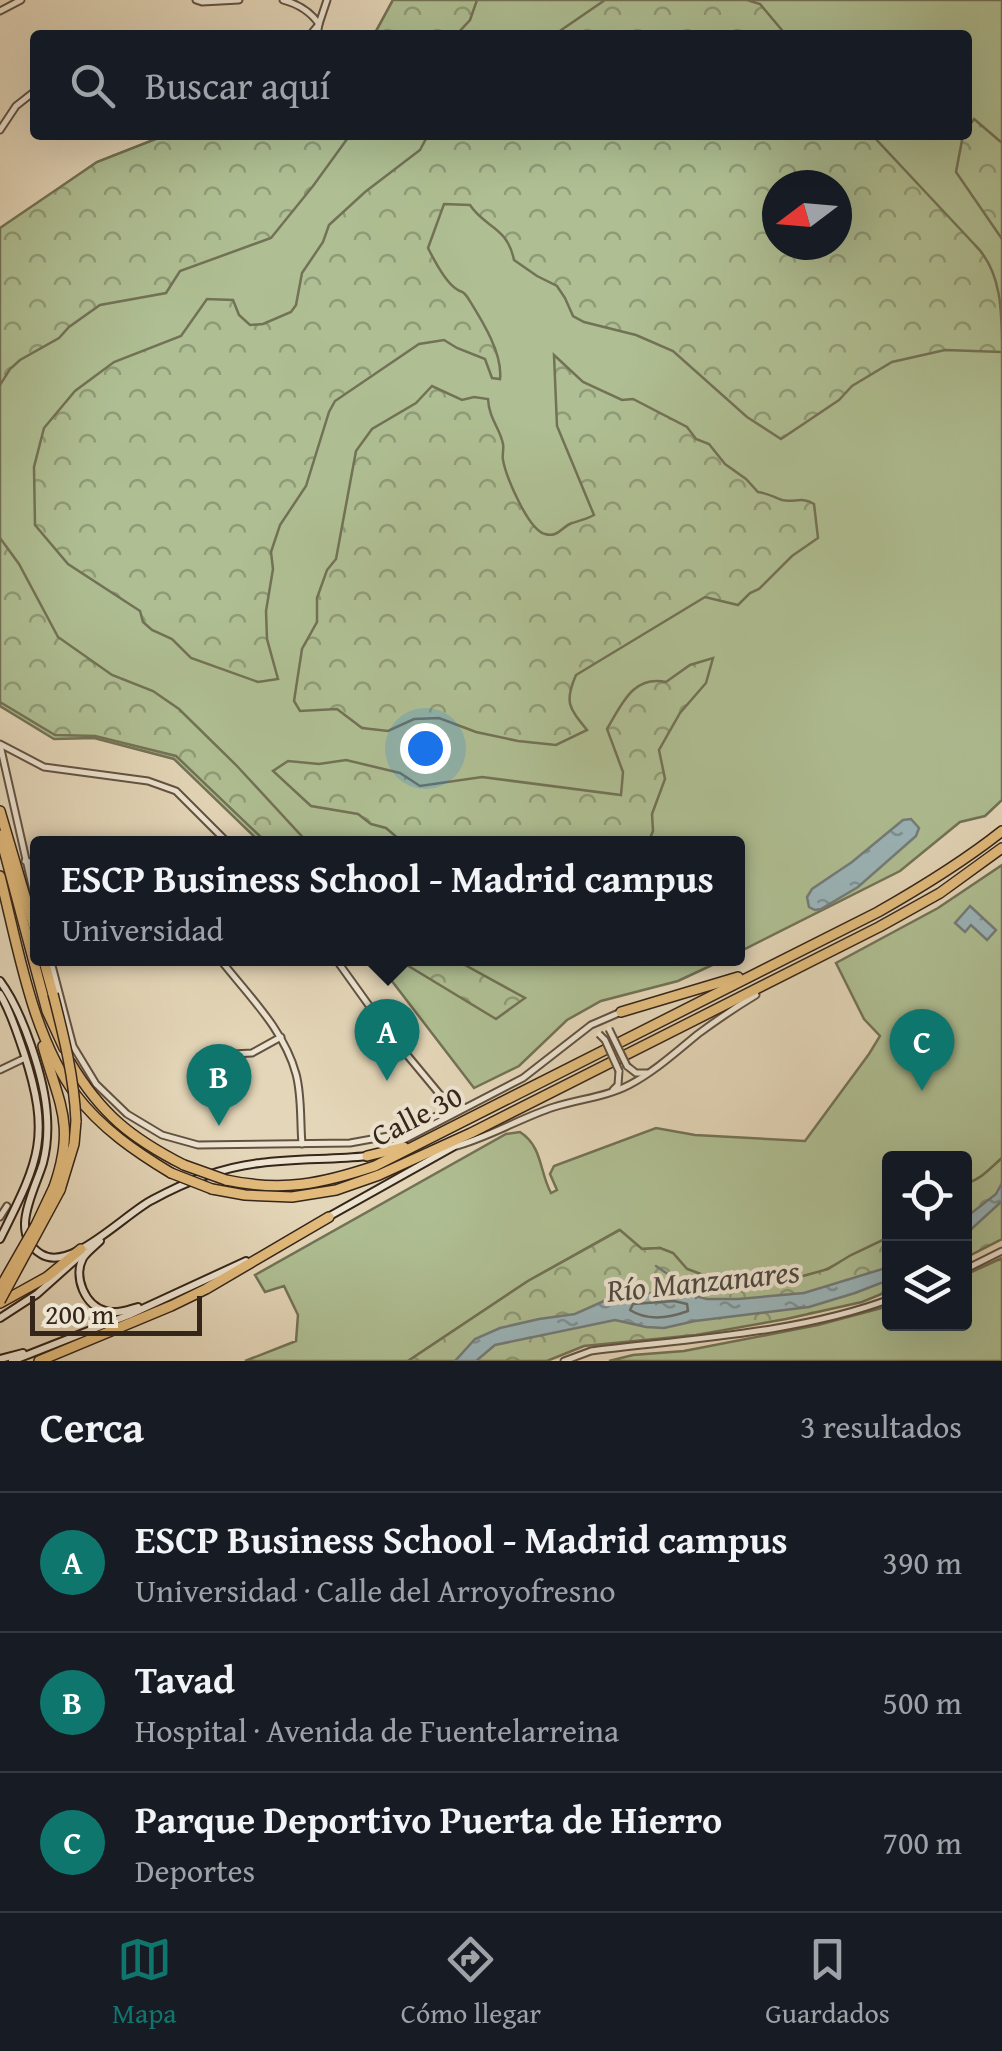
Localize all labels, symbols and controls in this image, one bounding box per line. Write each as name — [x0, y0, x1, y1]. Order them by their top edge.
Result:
search box — [30, 30, 972, 140]
text: Buscar aquí — [145, 57, 330, 113]
icon: search — [65, 58, 120, 113]
north arrow — [762, 170, 852, 260]
your location — [400, 723, 451, 774]
popup — [30, 836, 745, 966]
text: ESCP Business School - Madrid campus — [61, 850, 714, 906]
text: Universidad — [61, 906, 224, 953]
pin: A — [354, 998, 420, 1081]
pin: C — [890, 1008, 954, 1091]
pin: B — [186, 1044, 252, 1126]
street label: Calle 30 — [363, 1074, 470, 1157]
map controls — [882, 1151, 972, 1331]
button: locate — [882, 1151, 972, 1241]
button: layers — [882, 1241, 972, 1331]
water label: Río Manzanares — [603, 1247, 802, 1314]
scale bar — [30, 1291, 202, 1336]
text: 200 m — [45, 1293, 114, 1334]
text: Cerca — [40, 1396, 144, 1457]
text: 3 resultados — [800, 1403, 962, 1450]
text: ESCP Business School - Madrid campus — [135, 1511, 788, 1567]
text: A — [62, 1539, 83, 1586]
text: 390 m — [883, 1539, 962, 1586]
text: Universidad · Calle del Arroyofresno — [135, 1567, 616, 1614]
text: Tavad — [135, 1651, 235, 1707]
text: B — [63, 1679, 82, 1726]
text: 500 m — [883, 1679, 962, 1726]
text: Hospital · Avenida de Fuentelarreina — [135, 1707, 619, 1754]
text: Parque Deportivo Puerta de Hierro — [135, 1791, 722, 1847]
text: C — [63, 1819, 82, 1866]
text: 700 m — [883, 1819, 962, 1866]
text: Deportes — [135, 1847, 255, 1894]
tab: Mapa — [112, 1932, 177, 2033]
tab: Cómo llegar — [401, 1932, 541, 2033]
tab: Guardados — [765, 1932, 890, 2033]

